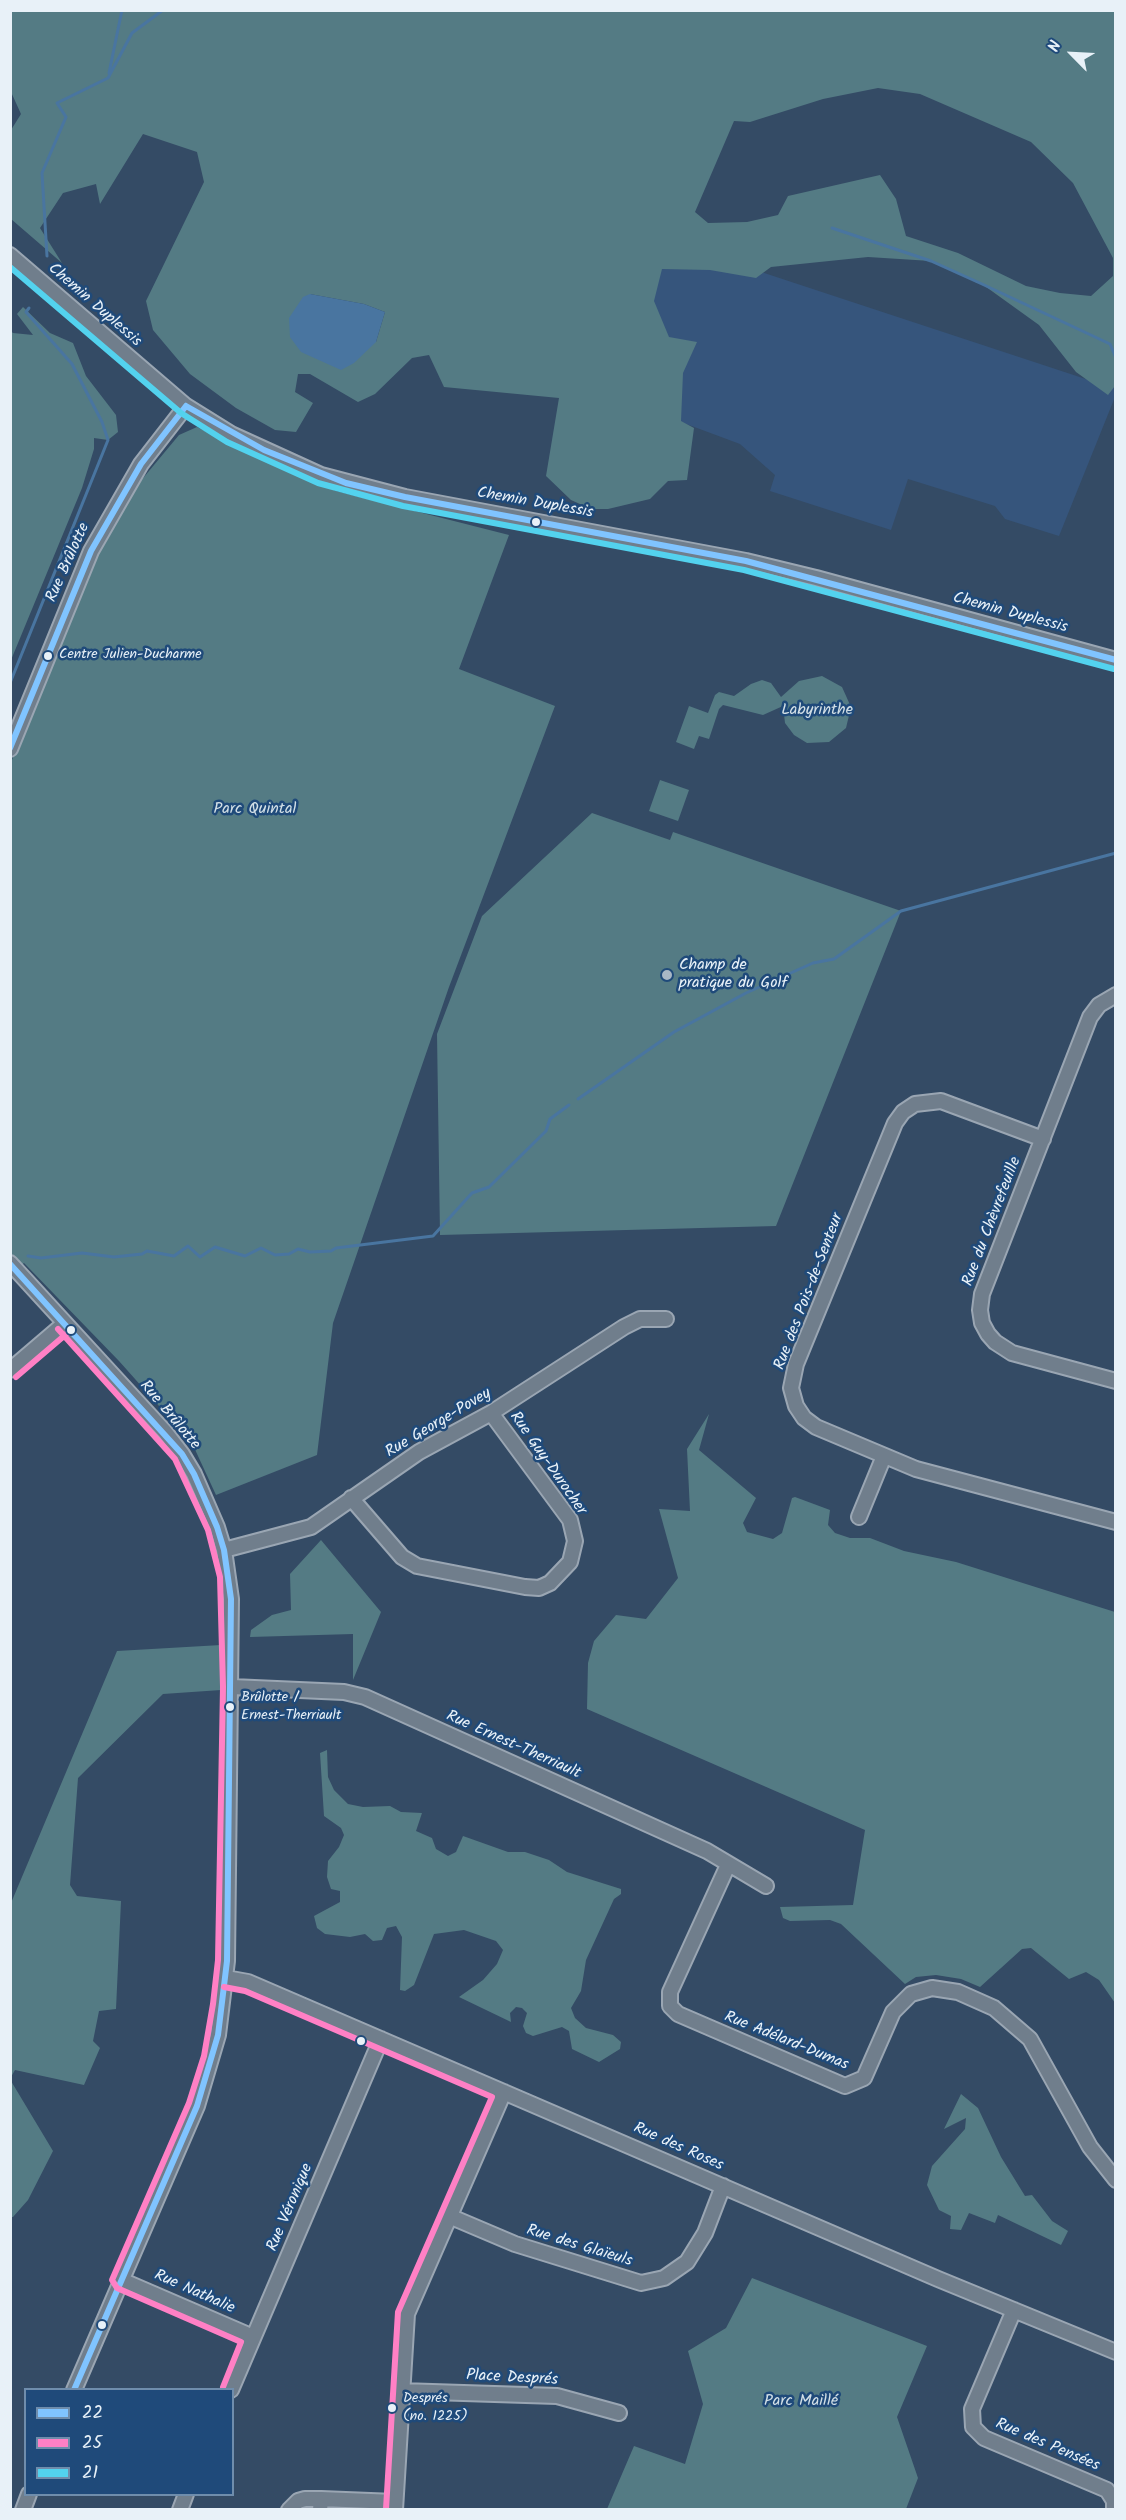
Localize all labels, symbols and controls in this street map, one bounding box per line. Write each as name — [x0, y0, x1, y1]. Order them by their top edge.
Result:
north arrow — [1042, 24, 1102, 84]
text: N — [1042, 37, 1069, 56]
street label: Chemin Duplessis — [43, 260, 145, 352]
street label: Chemin Duplessis — [475, 484, 595, 524]
unlabelled marker — [530, 516, 542, 528]
street label: Rue Brûlotte — [43, 520, 95, 606]
street label: Chemin Duplessis — [951, 589, 1069, 639]
place label: Centre Julien-Ducharme — [59, 648, 201, 664]
marker: Centre Julien-Ducharme — [42, 650, 54, 662]
park label: Labyrinthe — [781, 701, 853, 721]
park label: Parc Quintal — [214, 800, 296, 820]
place label: Champ de pratique du Golf — [679, 956, 787, 994]
marker: Champ de pratique du Golf — [660, 968, 674, 982]
street label: Rue du Chèvrefeuille — [960, 1155, 1026, 1289]
street label: Rue des Pois-de-Senteur — [771, 1211, 849, 1373]
unlabelled marker — [65, 1324, 77, 1336]
street label: Rue Brûlotte — [134, 1377, 204, 1455]
street label: Rue George-Povey — [383, 1385, 495, 1463]
street label: Rue Guy-Durocher — [504, 1409, 590, 1519]
place label: Brûlotte / Ernest-Therriault — [241, 1691, 341, 1724]
marker: Brûlotte / Ernest-Therriault — [224, 1701, 236, 1713]
street label: Rue Ernest-Therriault — [443, 1708, 583, 1784]
street label: Rue Adélard-Dumas — [721, 2008, 851, 2076]
unlabelled marker — [355, 2035, 367, 2047]
street label: Rue des Roses — [630, 2120, 726, 2176]
street label: Rue Véronique — [264, 2161, 318, 2255]
street label: Rue des Glaïeuls — [524, 2222, 634, 2272]
street label: Rue Nathalie — [151, 2267, 237, 2319]
unlabelled marker — [96, 2319, 108, 2331]
street label: Place Després — [466, 2367, 558, 2391]
legend — [24, 2388, 234, 2496]
place label: Després (no. 1225) — [403, 2392, 468, 2424]
park label: Parc Maillé — [764, 2392, 838, 2412]
text: 22 — [82, 2399, 103, 2428]
marker: Després (no. 1225) — [386, 2402, 398, 2414]
street label: Rue des Pensées — [992, 2415, 1102, 2477]
text: 25 — [82, 2429, 102, 2458]
text: 21 — [82, 2459, 98, 2488]

